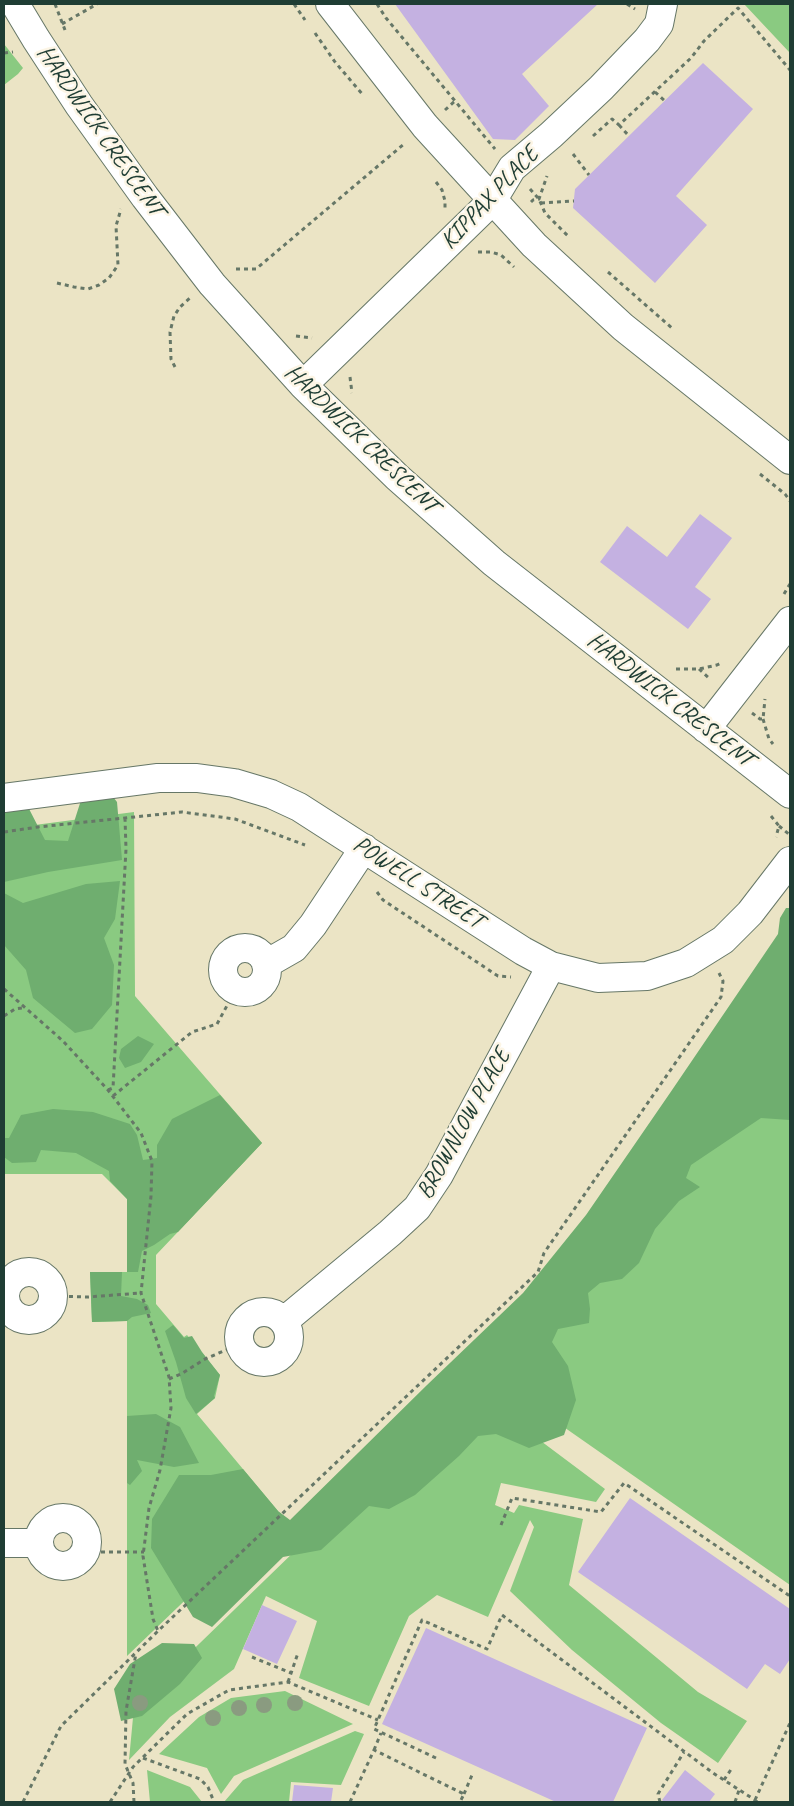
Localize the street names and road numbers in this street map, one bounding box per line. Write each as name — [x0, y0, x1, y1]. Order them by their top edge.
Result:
street label: HARDWICK CRESCENT — [30, 40, 170, 222]
street label: KIPPAX PLACE — [435, 140, 545, 256]
street label: HARDWICK CRESCENT — [278, 358, 444, 520]
street label: HARDWICK CRESCENT — [581, 626, 759, 774]
street label: POWELL STREET — [348, 830, 488, 936]
street label: BROWNLOW PLACE — [411, 1044, 517, 1204]

